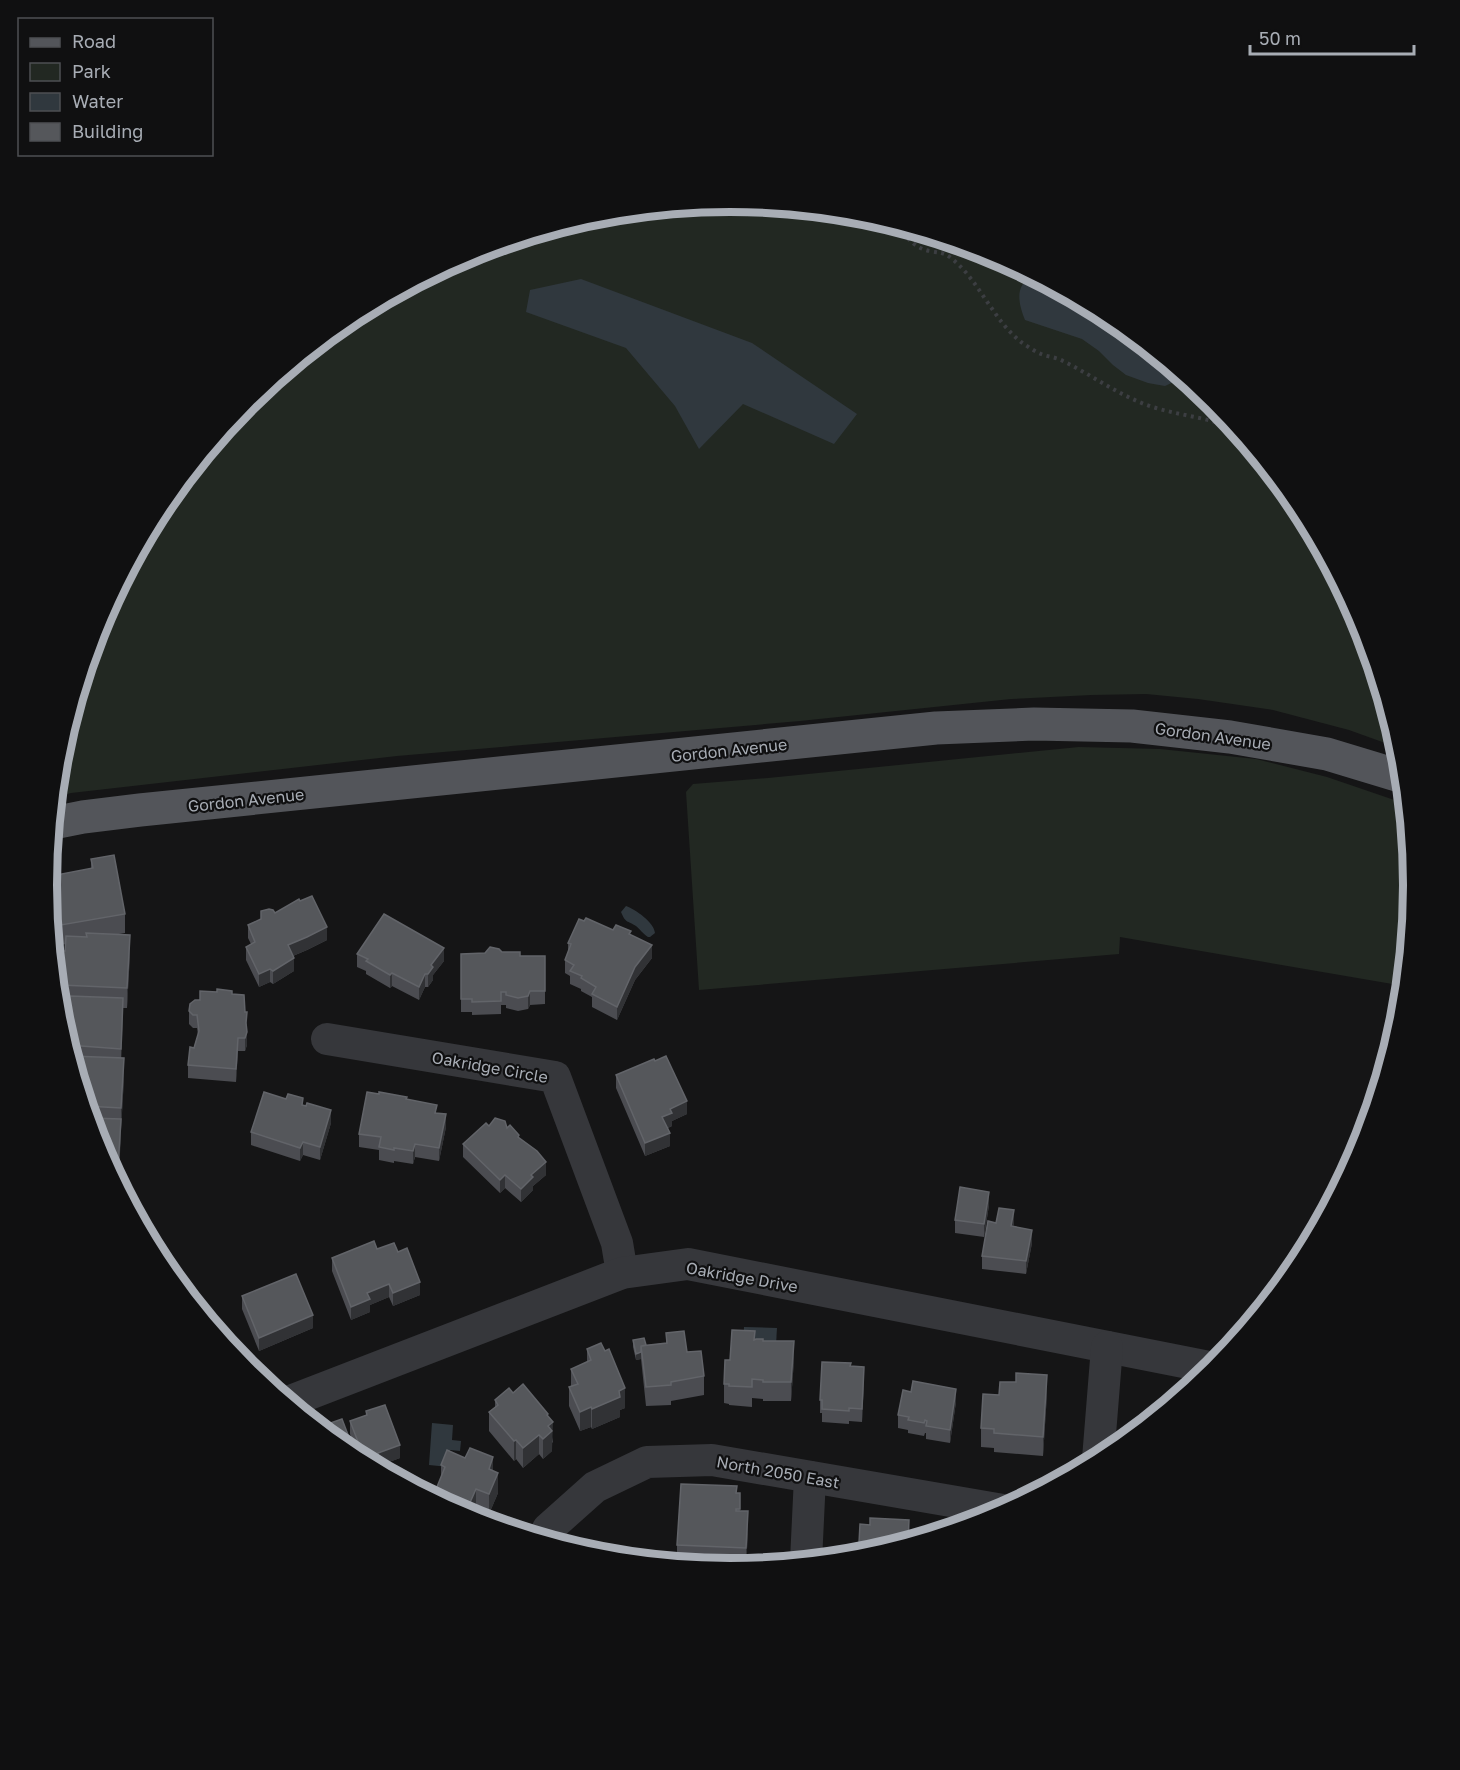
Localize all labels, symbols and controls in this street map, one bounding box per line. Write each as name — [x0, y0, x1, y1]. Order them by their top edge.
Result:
legend — [18, 18, 213, 156]
scale bar — [1250, 18, 1414, 56]
text: 50 m — [1259, 27, 1301, 49]
text: Road — [72, 30, 116, 52]
text: Park — [72, 60, 111, 82]
text: Water — [72, 90, 123, 112]
text: Building — [72, 120, 143, 142]
street label: Gordon Avenue — [1154, 718, 1272, 754]
street label: Gordon Avenue — [670, 734, 788, 766]
street label: Gordon Avenue — [187, 784, 305, 816]
street label: Oakridge Circle — [430, 1047, 550, 1087]
street label: Oakridge Drive — [685, 1257, 799, 1297]
street label: North 2050 East — [715, 1451, 841, 1493]

